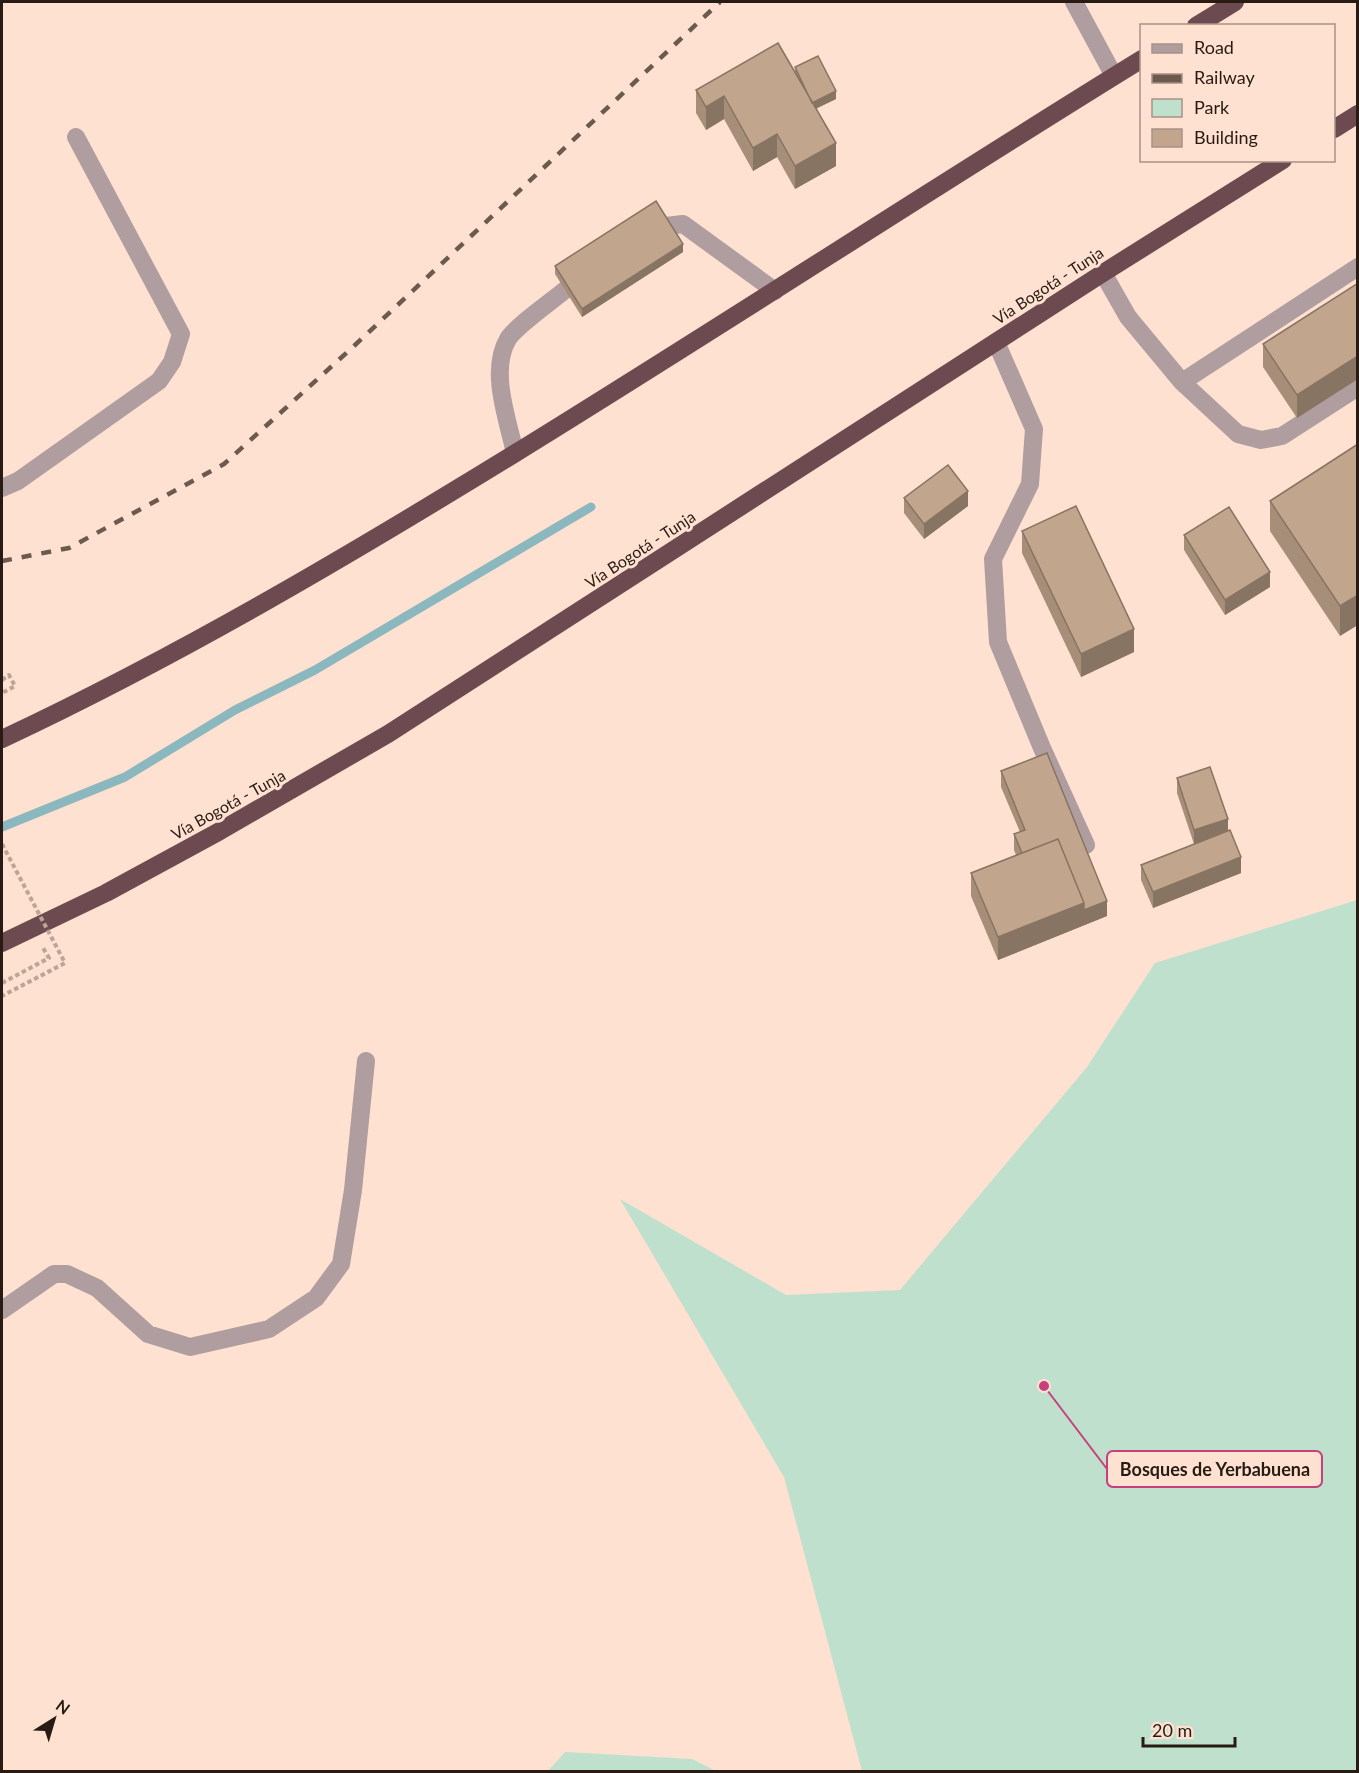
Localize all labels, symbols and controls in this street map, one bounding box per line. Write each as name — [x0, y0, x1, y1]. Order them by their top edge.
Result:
legend — [1140, 24, 1335, 162]
text: Road — [1194, 36, 1234, 58]
text: Railway — [1194, 66, 1255, 88]
text: Park — [1194, 96, 1230, 118]
text: Building — [1194, 126, 1258, 148]
street label: Vía Bogotá - Tunja — [989, 242, 1107, 328]
street label: Vía Bogotá - Tunja — [581, 506, 699, 592]
street label: Vía Bogotá - Tunja — [168, 765, 288, 843]
callout: Bosques de Yerbabuena — [1107, 1451, 1322, 1487]
text: Bosques de Yerbabuena — [1120, 1458, 1310, 1480]
north arrow — [24, 1689, 84, 1749]
text: N — [53, 1695, 74, 1718]
scale bar — [1143, 1710, 1234, 1748]
text: 20 m — [1152, 1719, 1192, 1741]

